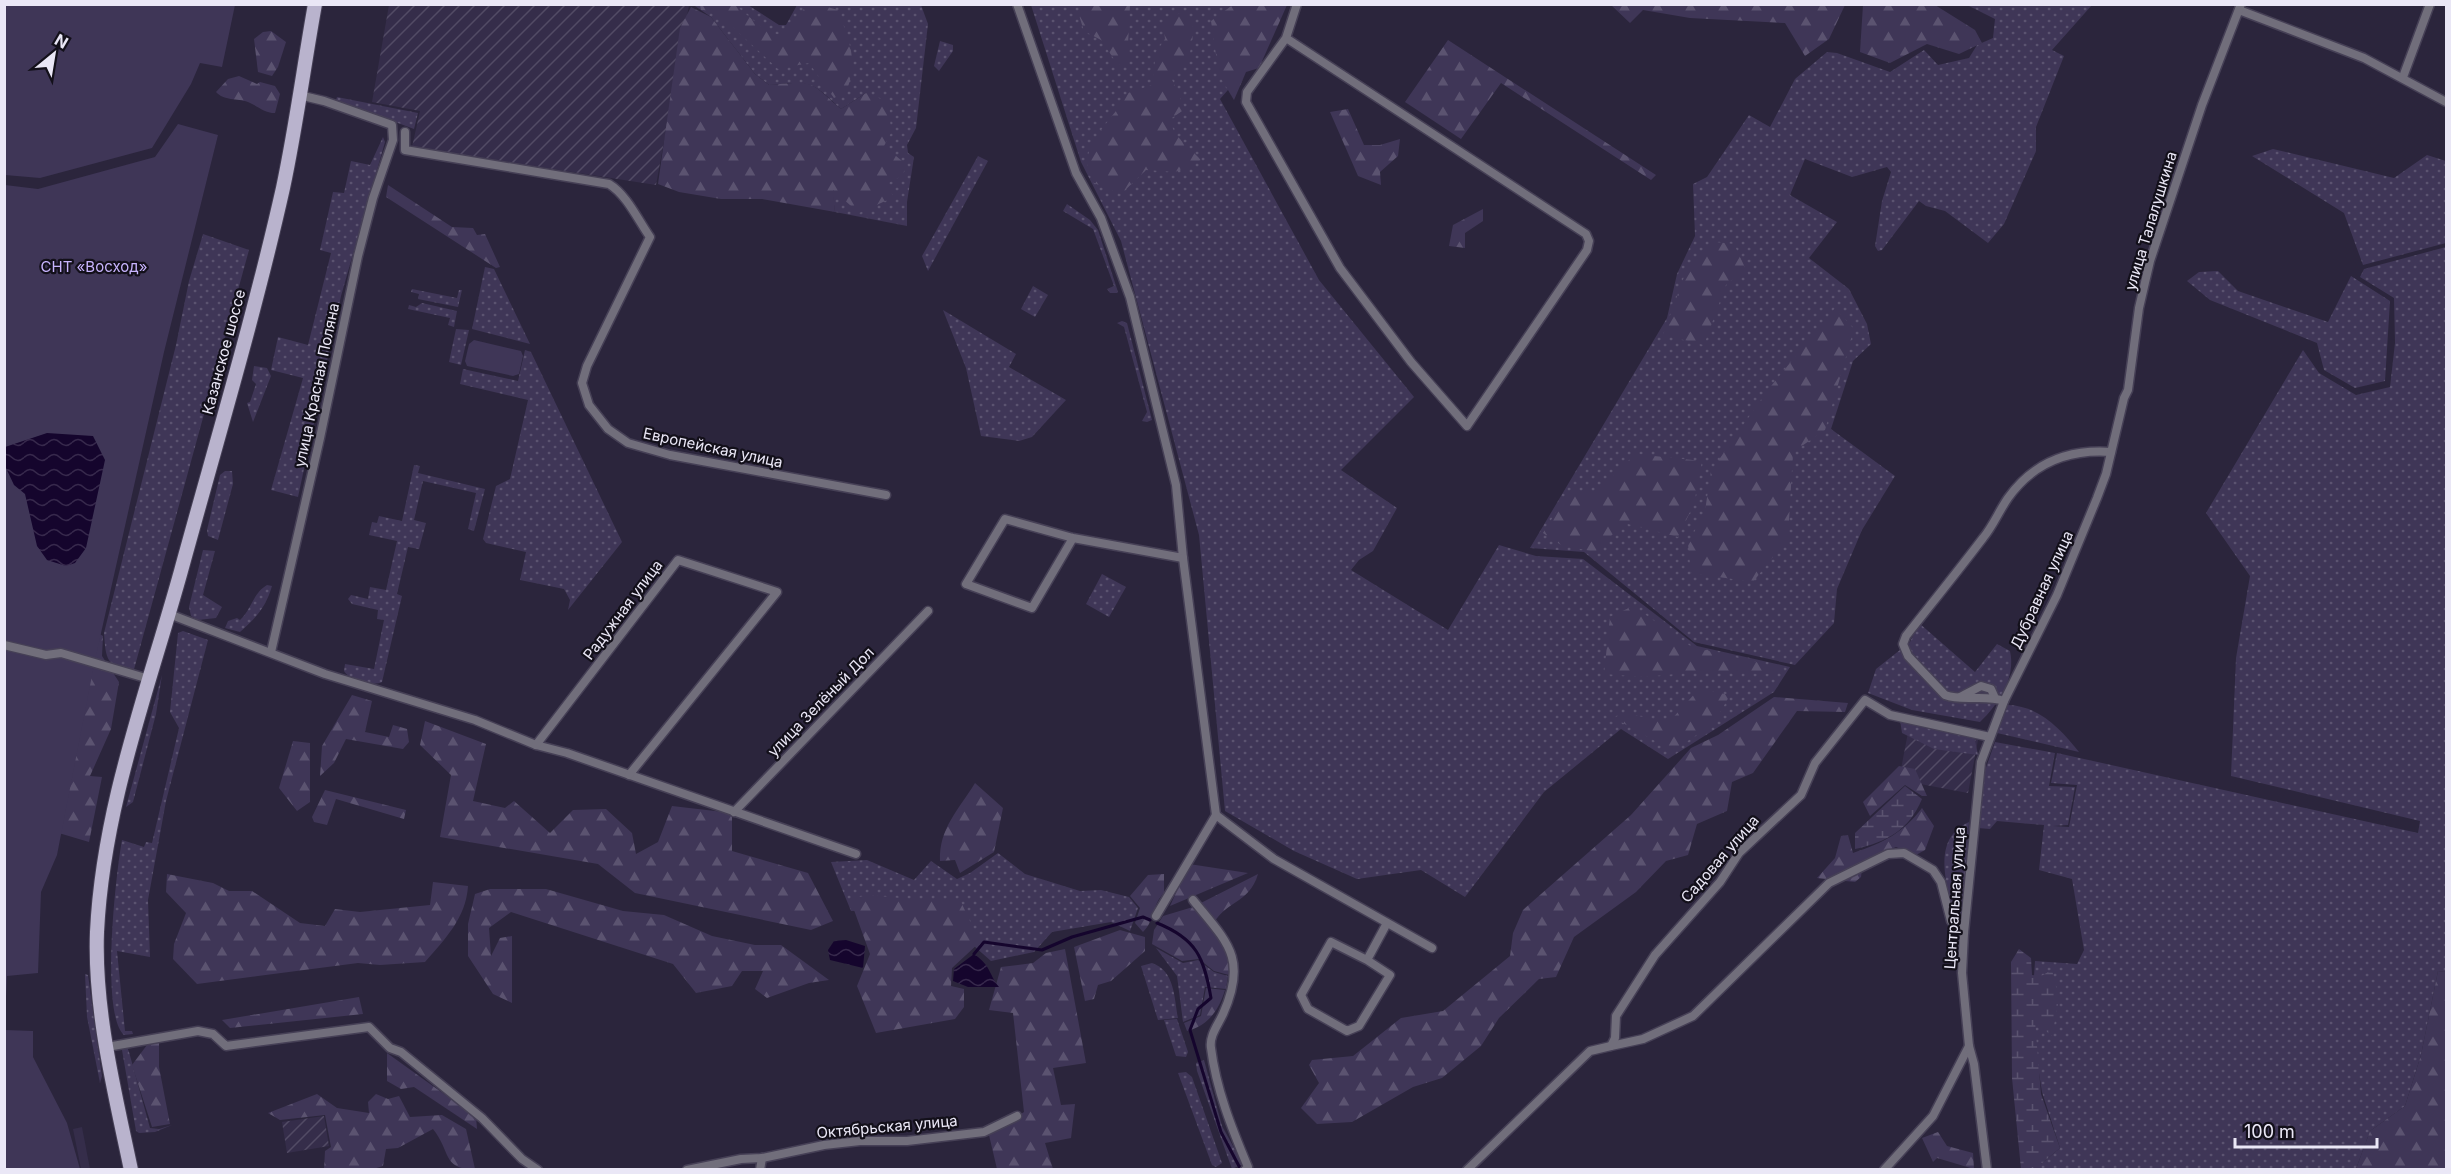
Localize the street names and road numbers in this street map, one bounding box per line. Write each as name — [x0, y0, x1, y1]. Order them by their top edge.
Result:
street label: улица Талалушкина — [2120, 149, 2181, 293]
street label: Казанское шоссе — [198, 287, 249, 417]
street label: улица Красная Поляна — [290, 301, 343, 469]
street label: Европейская улица — [641, 423, 785, 472]
street label: Дубравная улица — [2006, 528, 2077, 652]
street label: Радужная улица — [579, 556, 666, 664]
street label: улица Зелёный Дол — [763, 643, 878, 760]
street label: Садовая улица — [1676, 811, 1763, 906]
street label: Центральная улица — [1940, 826, 1969, 970]
street label: Октябрьская улица — [816, 1111, 958, 1142]

